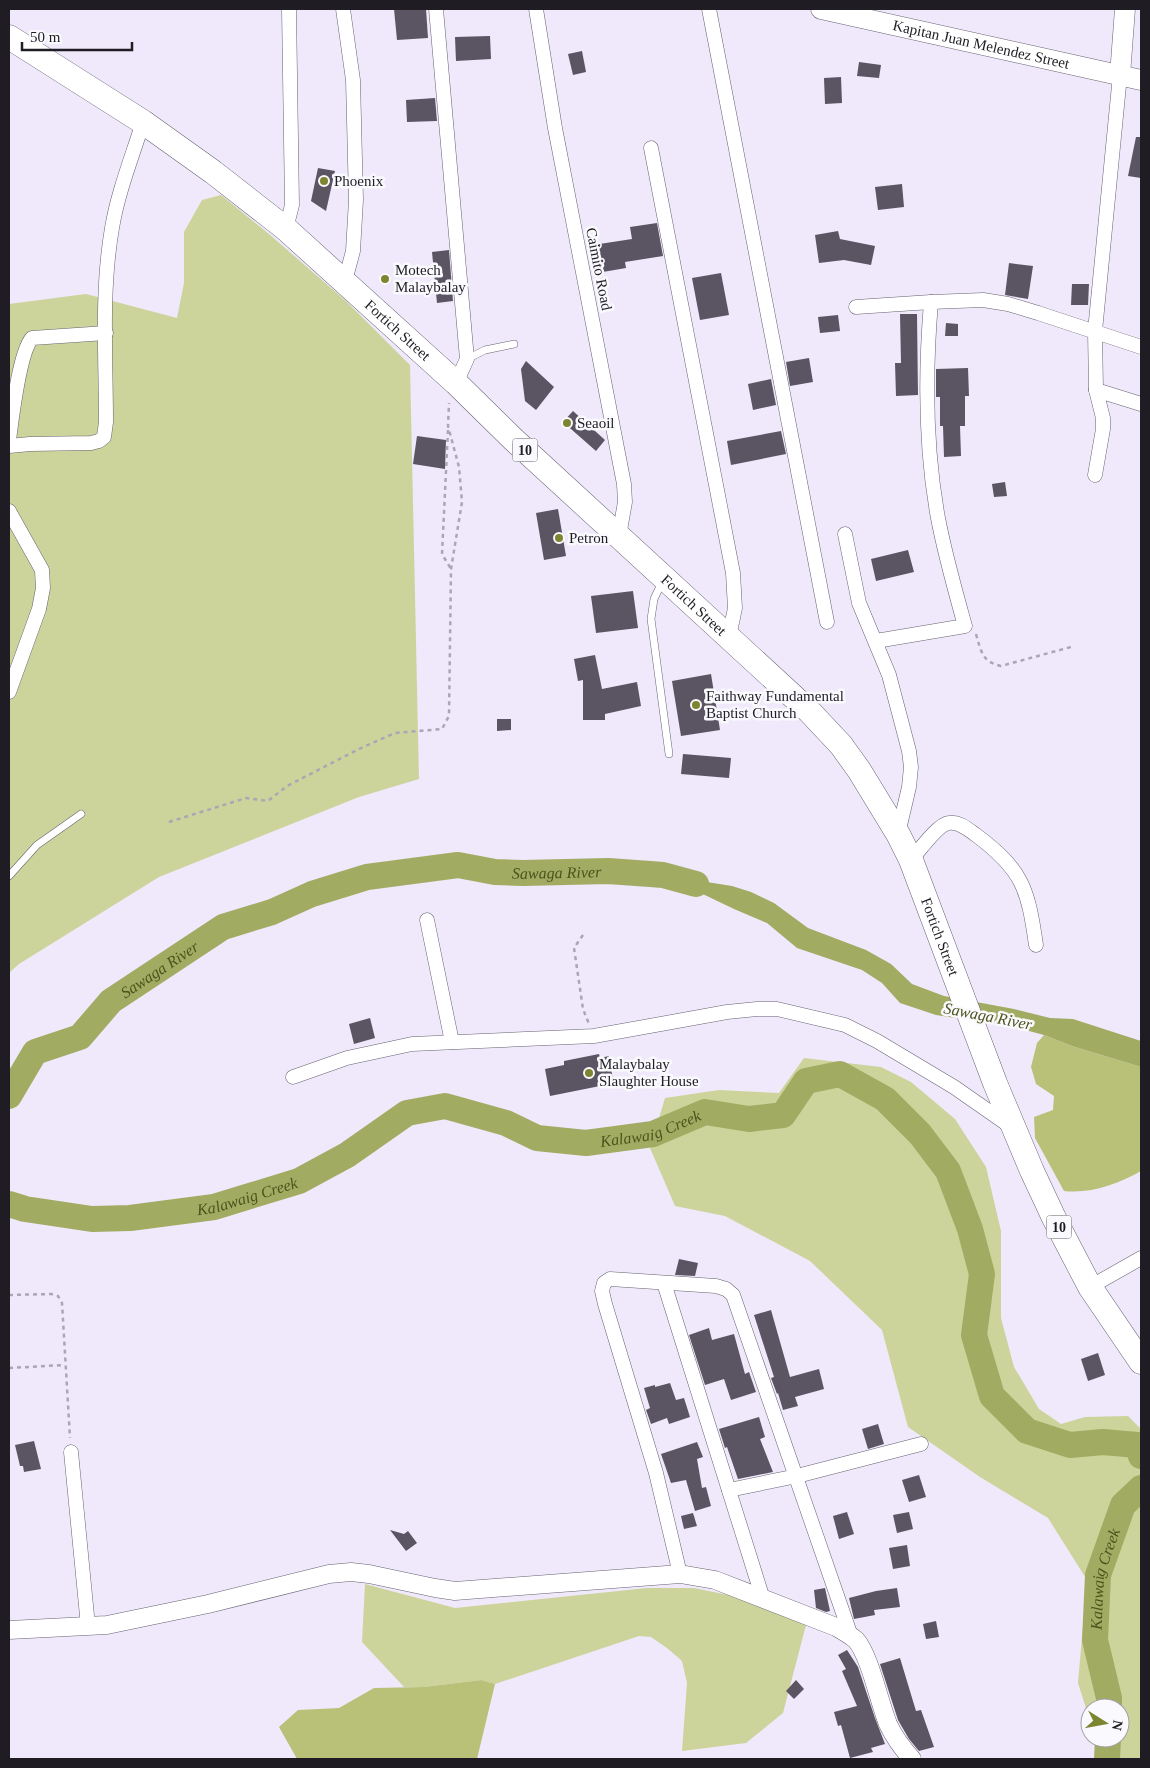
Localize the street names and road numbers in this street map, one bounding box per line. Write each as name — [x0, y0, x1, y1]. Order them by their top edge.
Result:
street label: Kapitan Juan Melendez Street — [891, 17, 1072, 72]
street label: Caimito Road — [583, 226, 615, 312]
street label: Fortich Street — [362, 297, 434, 364]
road number: 10 — [512, 438, 538, 462]
street label: Fortich Street — [658, 571, 730, 639]
street label: Fortich Street — [918, 895, 962, 979]
road number: 10 — [1046, 1216, 1072, 1238]

